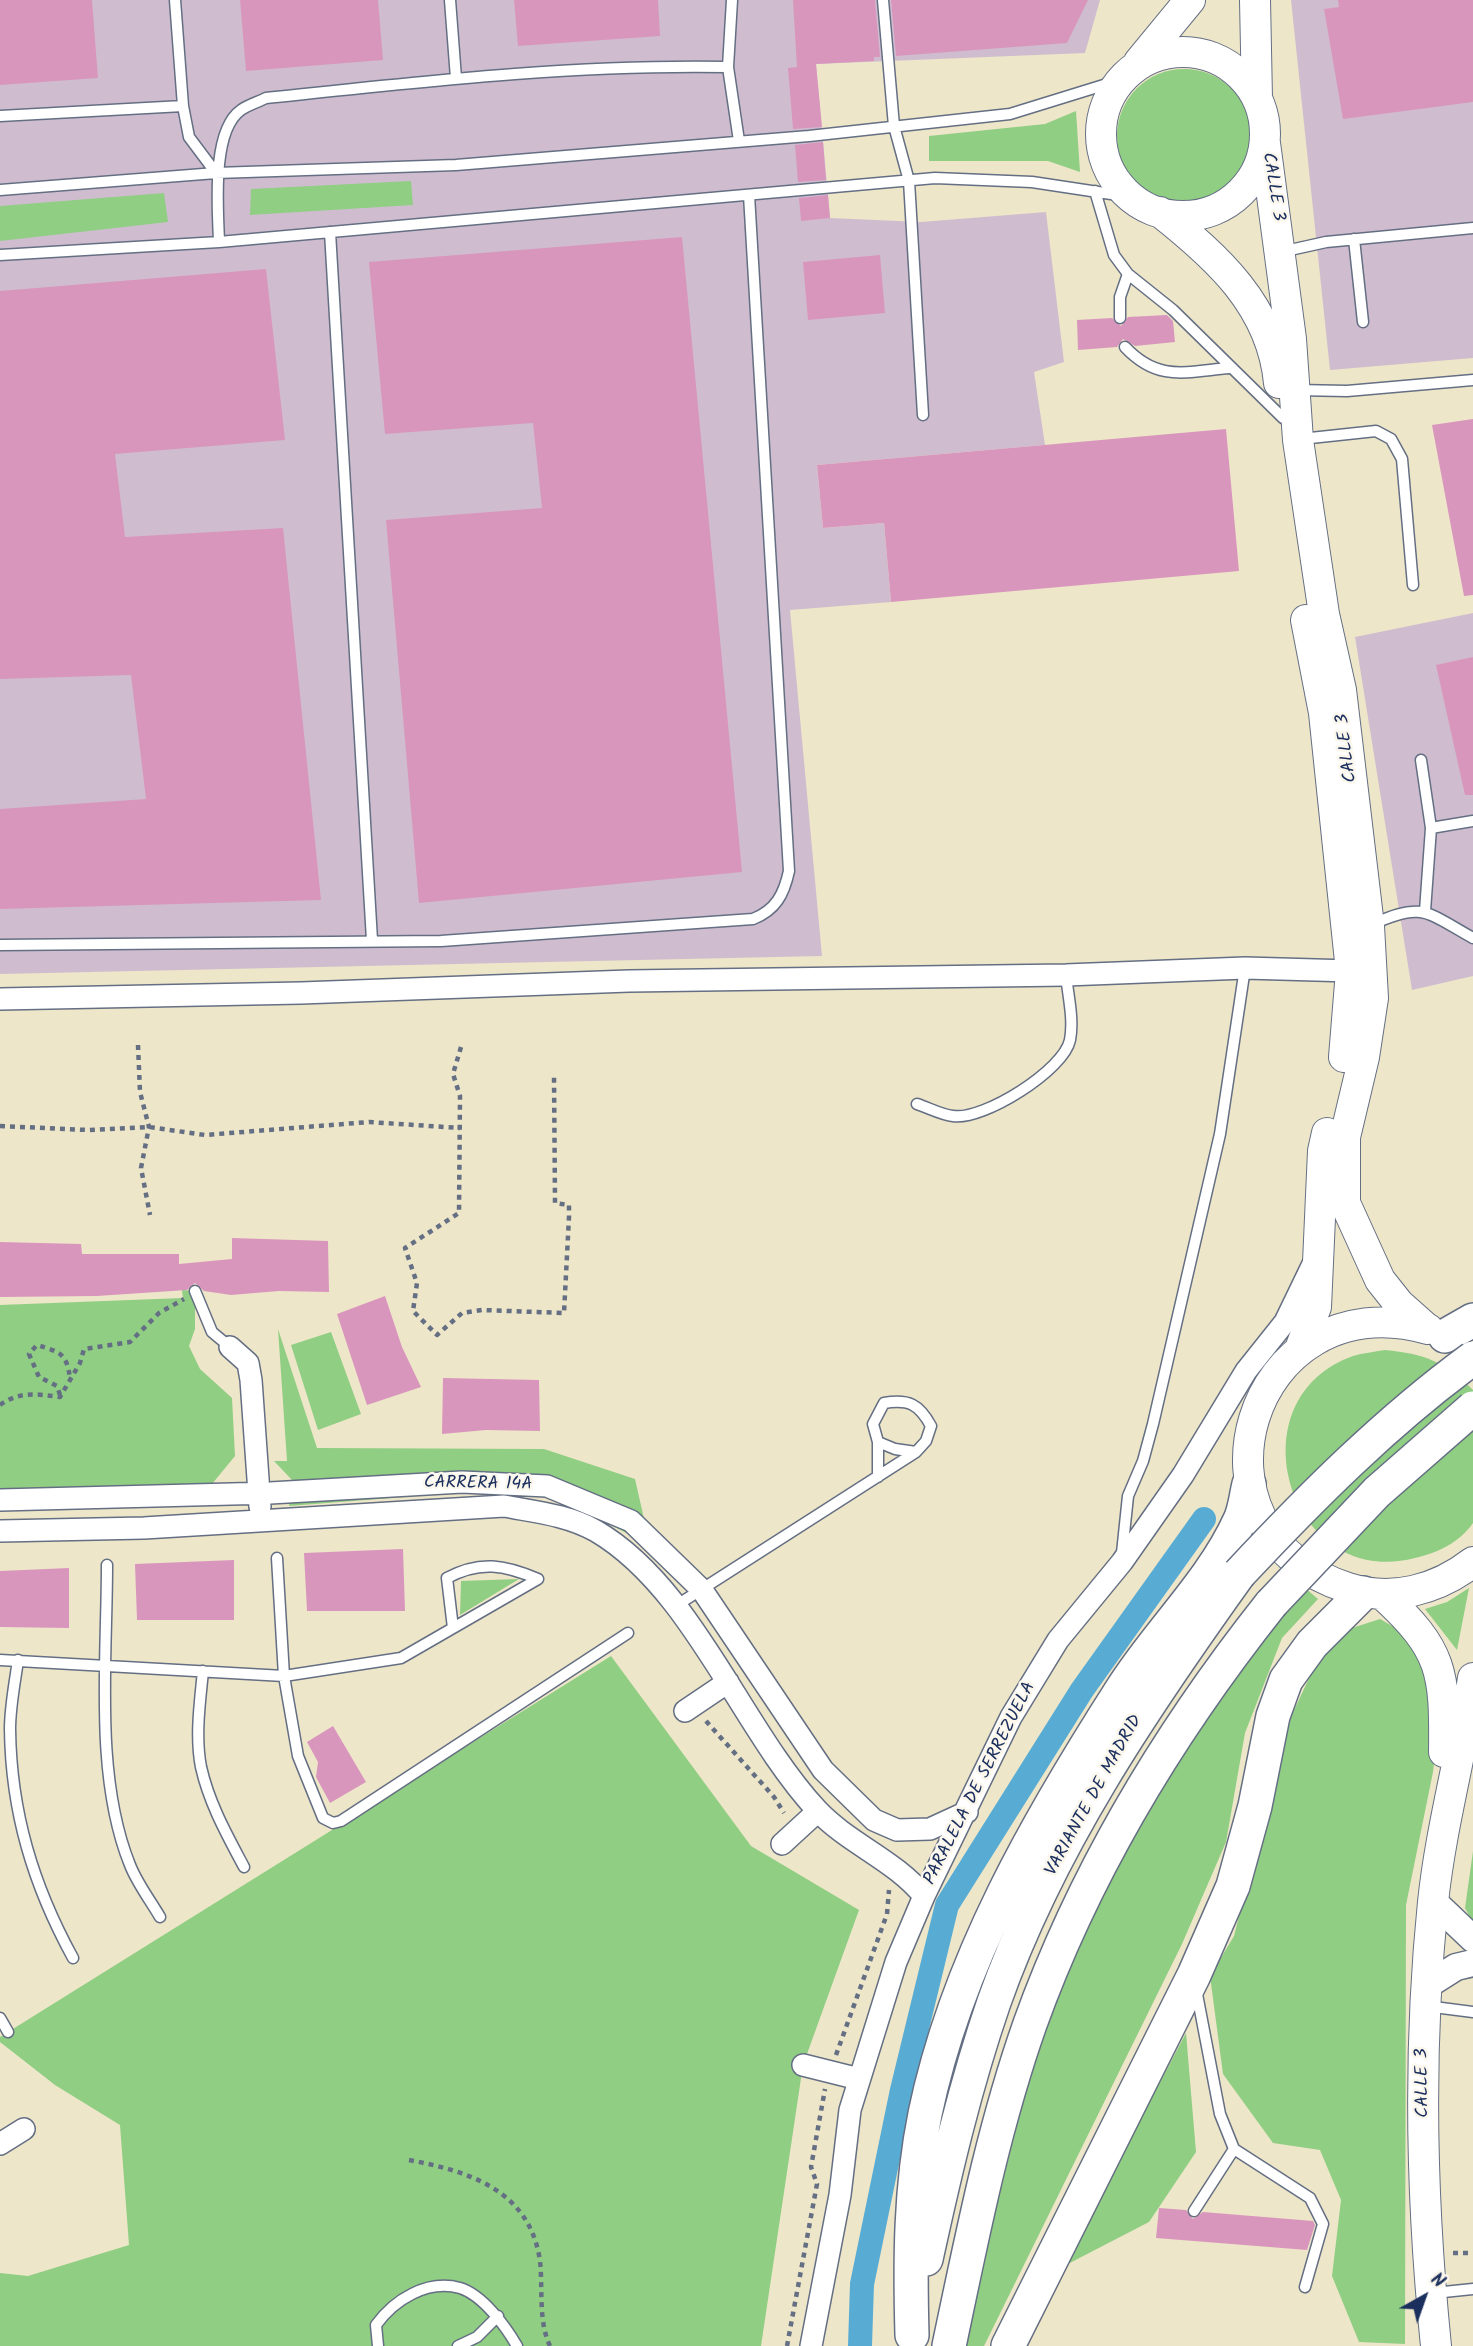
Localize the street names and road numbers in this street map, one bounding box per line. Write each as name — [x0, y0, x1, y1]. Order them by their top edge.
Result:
street label: CALLE 3 — [1256, 151, 1288, 223]
street label: CALLE 3 — [1333, 712, 1363, 784]
street label: CARRERA 14A — [424, 1473, 532, 1497]
street label: PARALELA DE SERREZUELA — [920, 1679, 1042, 1889]
street label: VARIANTE DE MADRID — [1042, 1712, 1148, 1880]
street label: CALLE 3 — [1413, 2048, 1435, 2118]

